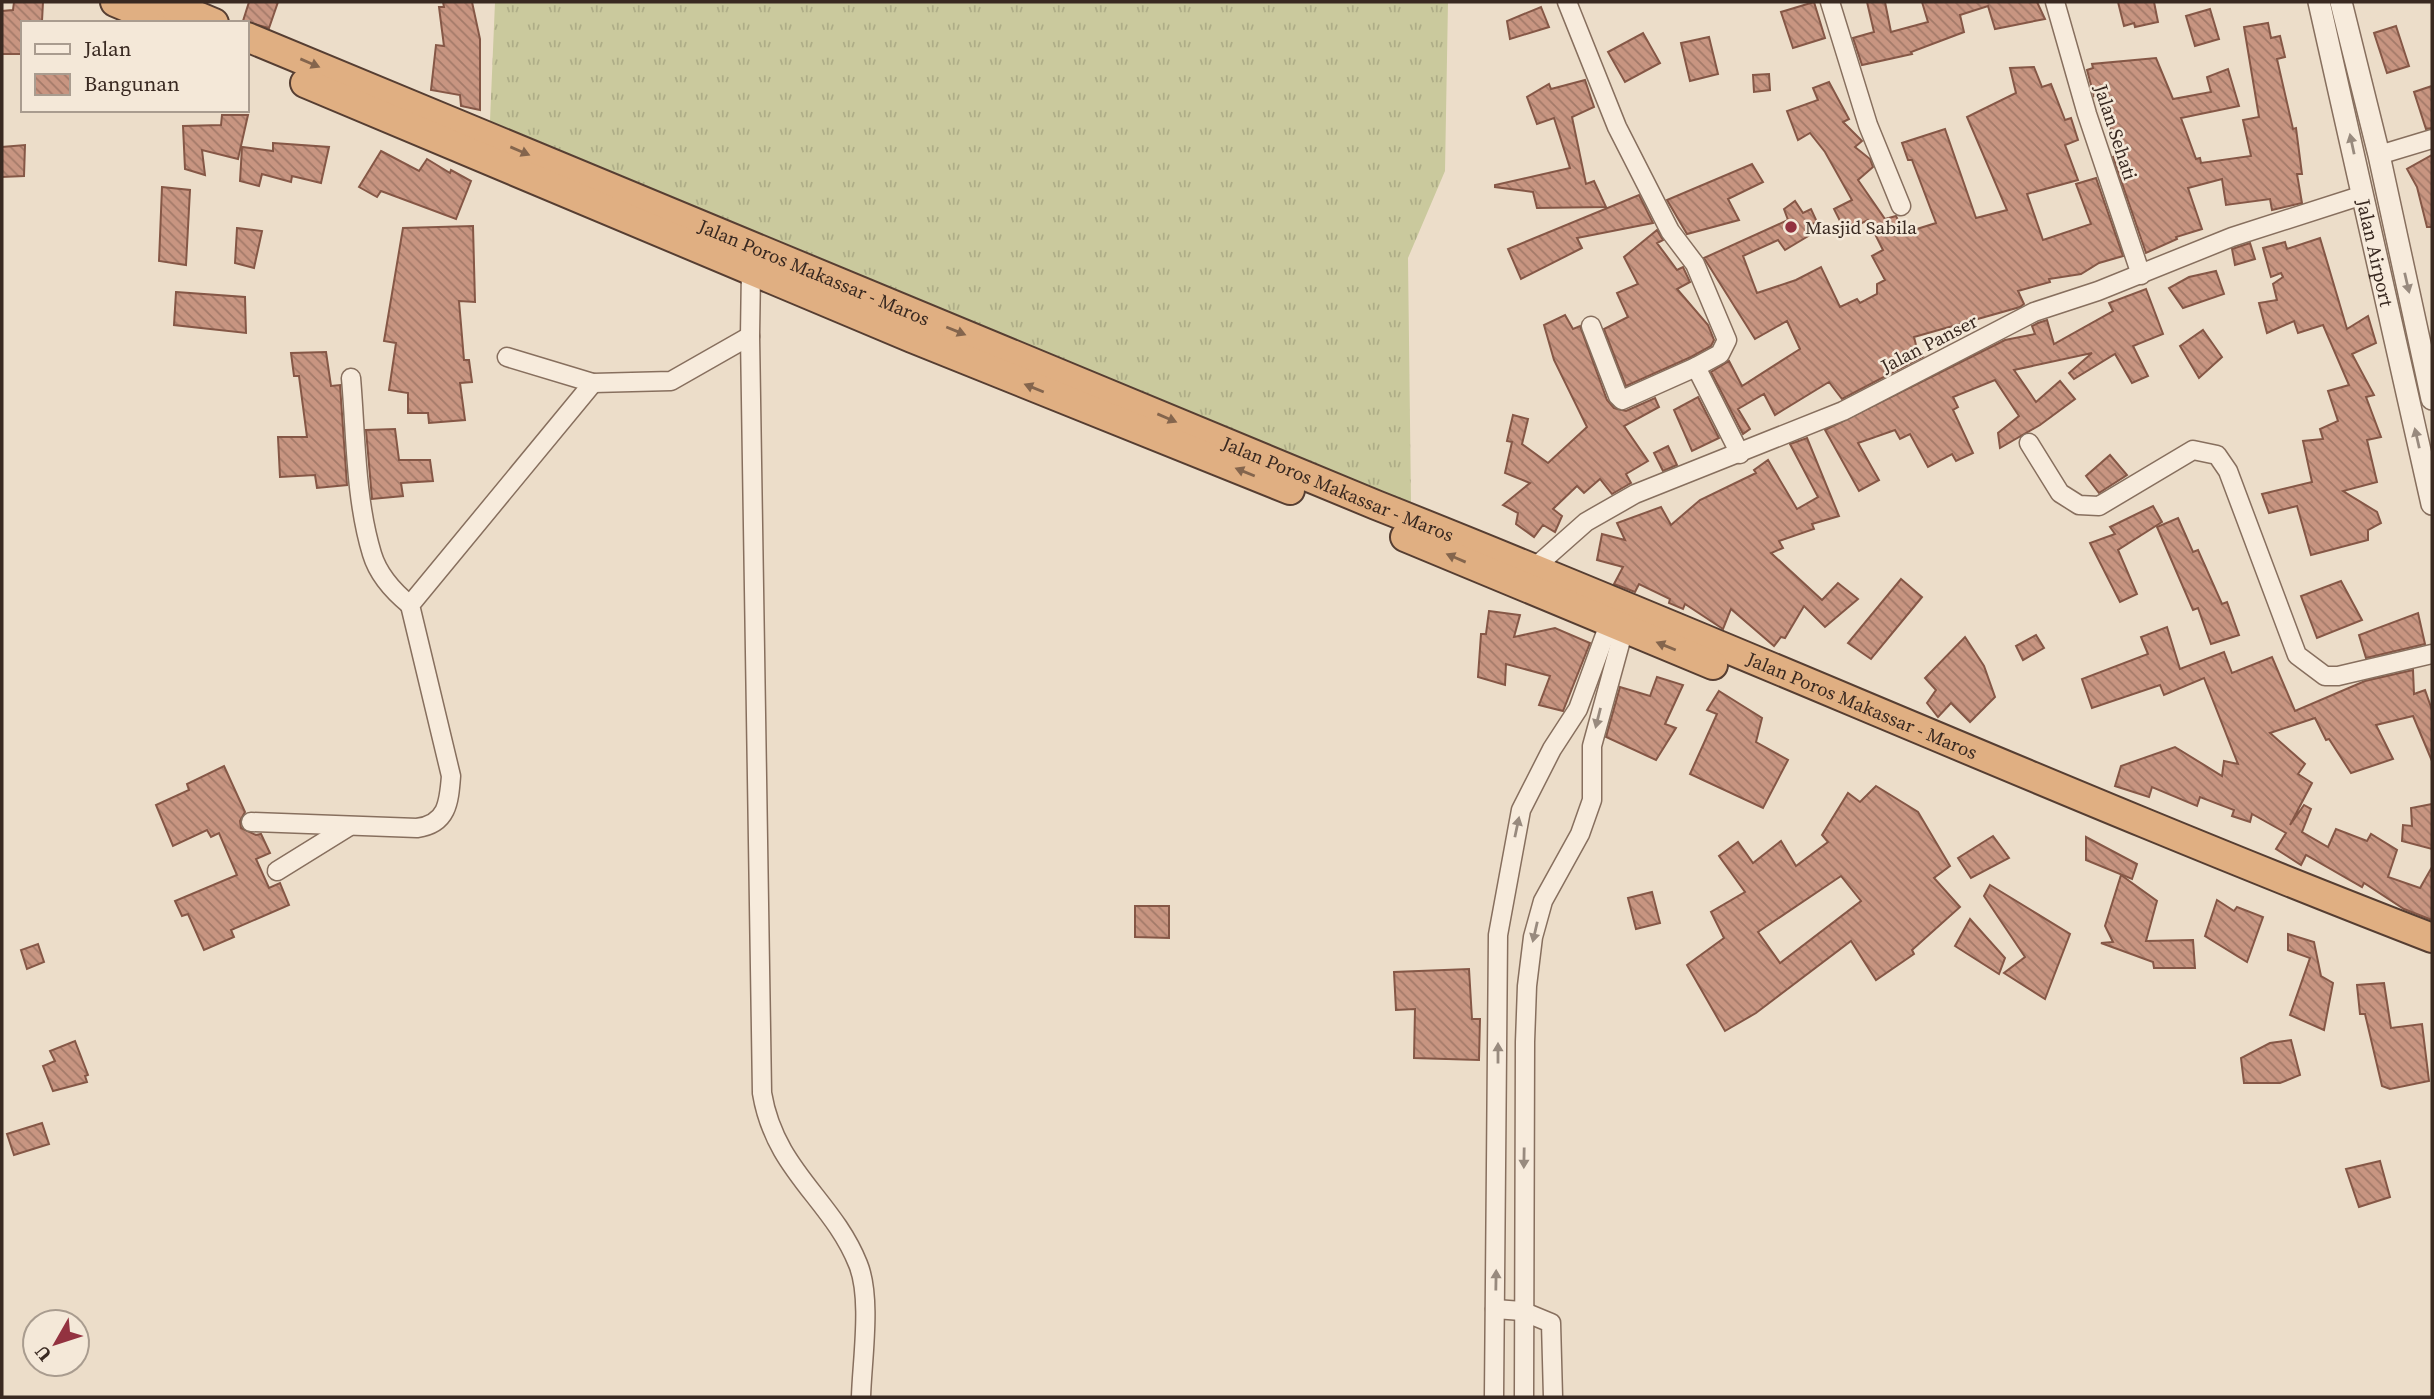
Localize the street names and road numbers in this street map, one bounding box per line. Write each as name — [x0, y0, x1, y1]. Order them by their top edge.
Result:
street label: Jalan Sehati — [2088, 80, 2144, 184]
street label: Jalan Airport — [2350, 195, 2400, 310]
street label: Jalan Poros Makassar - Maros — [694, 212, 934, 332]
street label: Jalan Panser — [1875, 307, 1982, 379]
street label: Jalan Poros Makassar - Maros — [1218, 429, 1458, 548]
street label: Jalan Poros Makassar - Maros — [1742, 645, 1982, 765]

